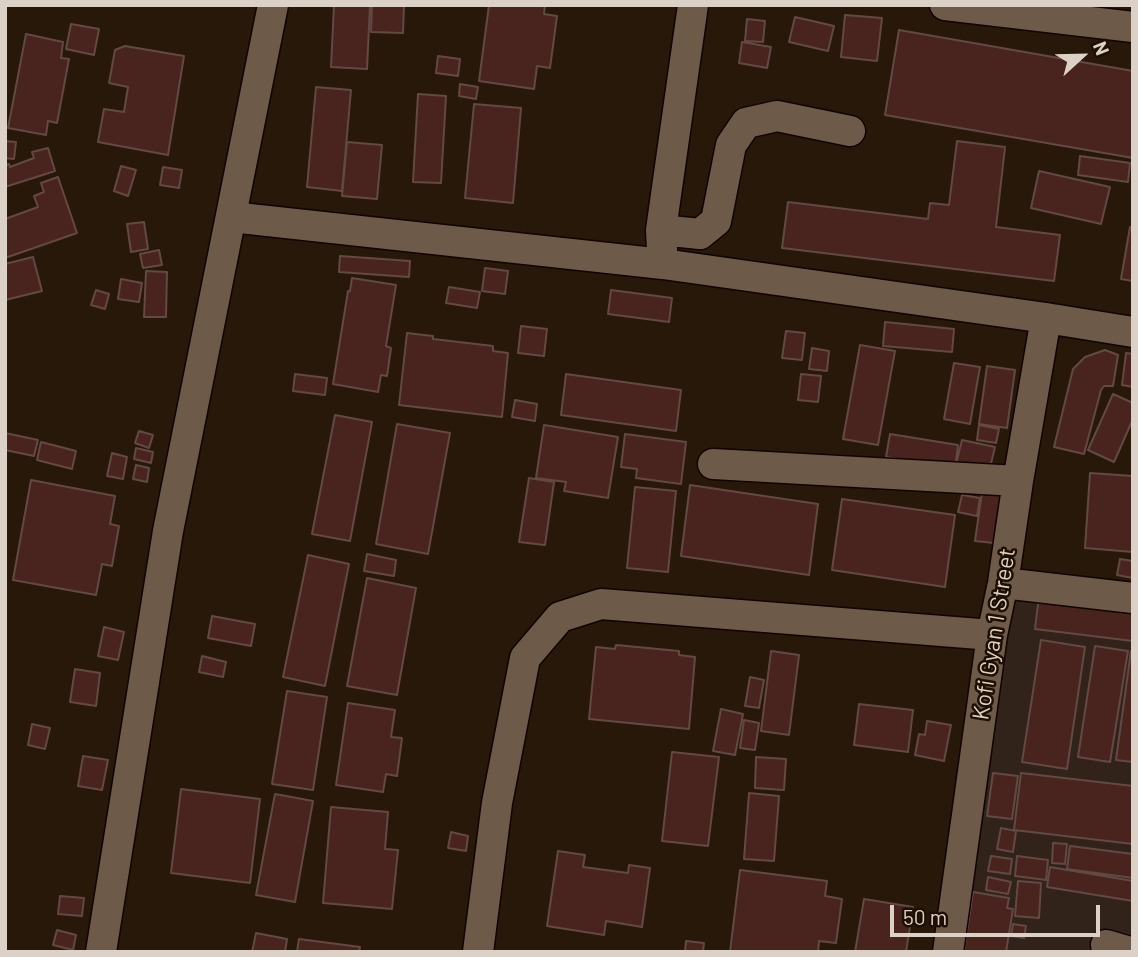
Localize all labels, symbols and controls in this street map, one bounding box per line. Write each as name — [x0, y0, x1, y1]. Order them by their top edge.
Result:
north arrow — [1047, 21, 1117, 91]
text: N — [1089, 38, 1115, 58]
street label: Kofi Gyan 1 Street — [967, 546, 1021, 722]
scale bar — [893, 890, 1103, 934]
text: 50 m — [903, 904, 947, 929]

